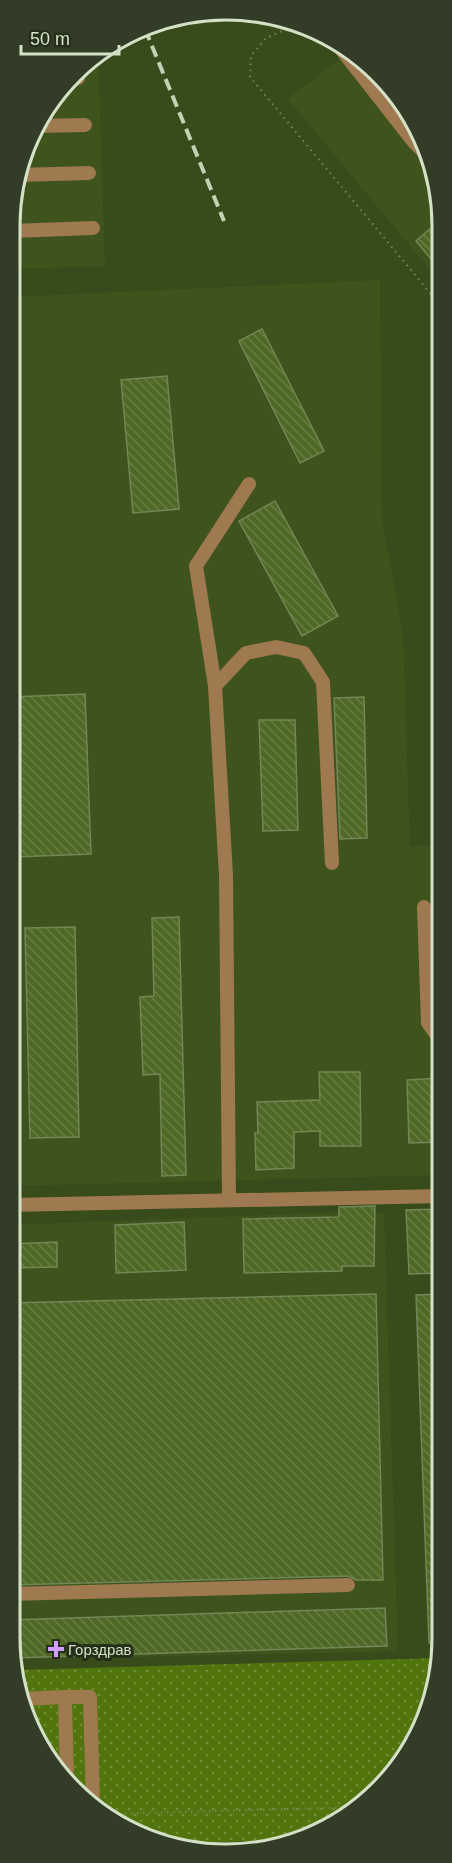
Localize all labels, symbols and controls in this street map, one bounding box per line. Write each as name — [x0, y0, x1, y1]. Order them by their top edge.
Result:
scale bar — [21, 18, 118, 56]
text: 50 m — [30, 29, 70, 49]
place label: Горздрав — [68, 1641, 132, 1658]
marker: Горздрав — [49, 1642, 63, 1656]

